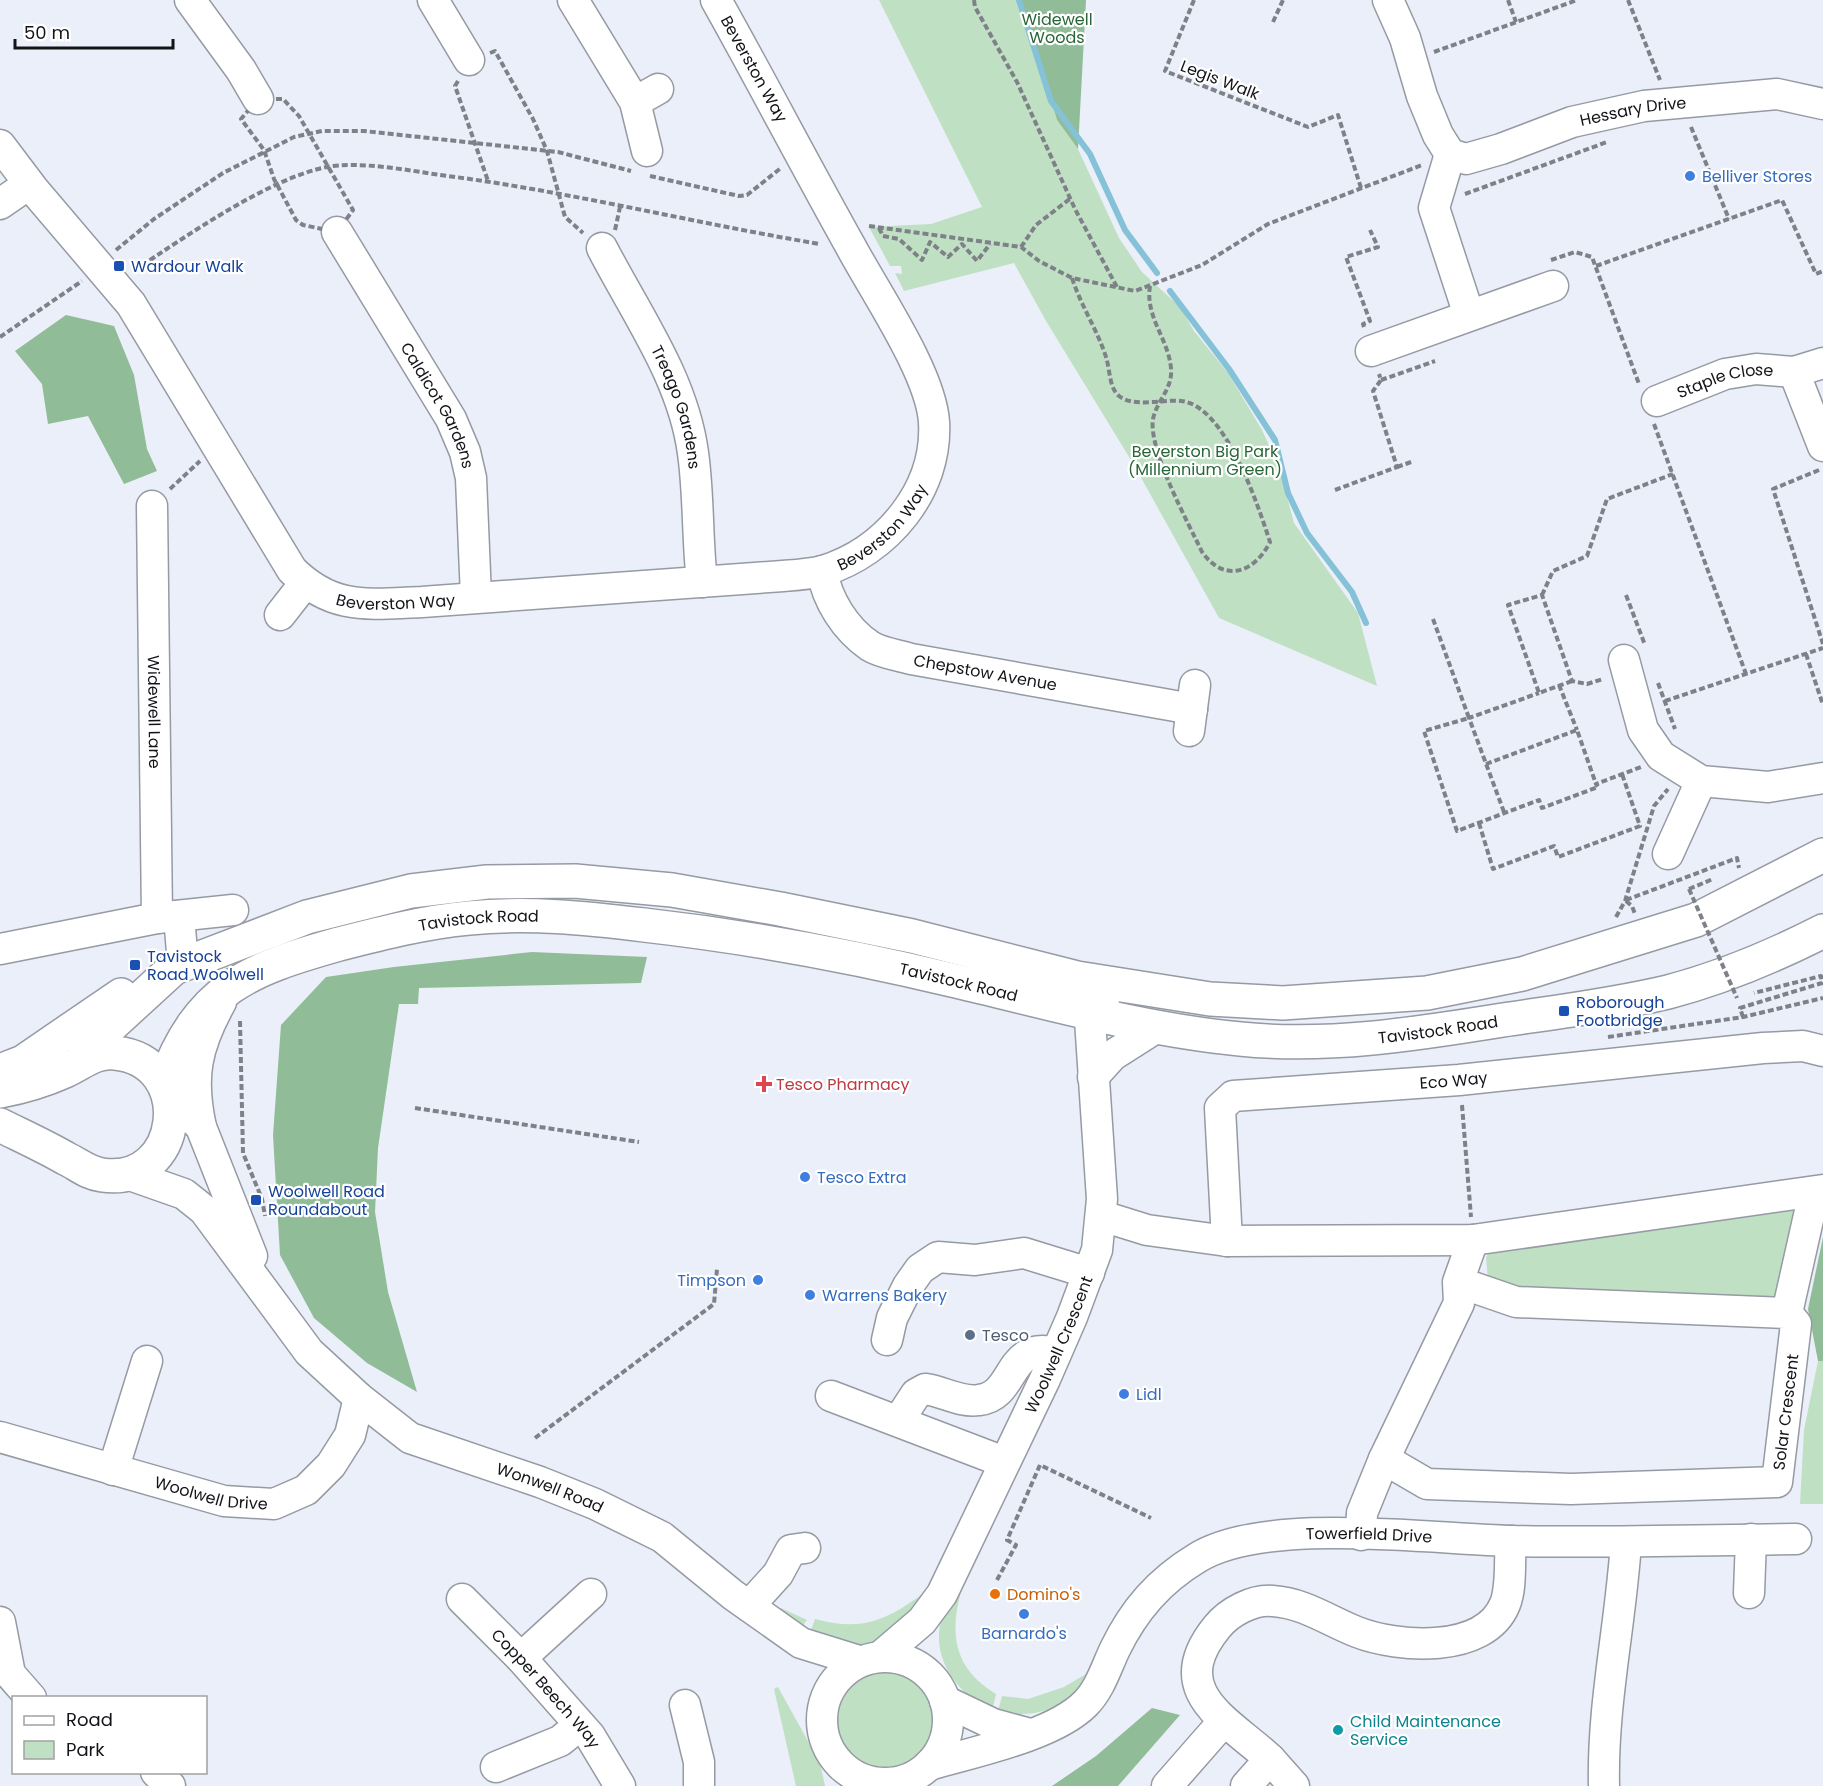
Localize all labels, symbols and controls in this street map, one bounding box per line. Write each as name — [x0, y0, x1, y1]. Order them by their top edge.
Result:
park label: Widewell Woods — [1021, 8, 1093, 49]
street label: Beverston Way — [715, 11, 793, 127]
scale bar — [15, 12, 172, 50]
text: 50 m — [24, 20, 70, 45]
street label: Legis Walk — [1177, 54, 1263, 106]
street label: Hessary Drive — [1578, 91, 1687, 131]
place label: Belliver Stores — [1702, 165, 1812, 188]
marker: Belliver Stores — [1683, 169, 1697, 183]
place label: Wardour Walk — [131, 255, 244, 278]
marker: Wardour Walk — [112, 259, 126, 273]
street label: Caldicot Gardens — [395, 338, 480, 471]
street label: Treago Gardens — [646, 341, 706, 470]
street label: Staple Close — [1673, 357, 1774, 404]
park label: Beverston Big Park (Millennium Green) — [1128, 440, 1282, 481]
street label: Beverston Way — [833, 480, 932, 576]
street label: Beverston Way — [334, 587, 456, 615]
street label: Chepstow Avenue — [912, 648, 1059, 696]
street label: Widewell Lane — [142, 655, 167, 769]
street label: Tavistock Road — [417, 904, 539, 937]
place label: Tavistock Road Woolwell — [147, 945, 264, 986]
street label: Tavistock Road — [897, 957, 1020, 1007]
marker: Tavistock Road Woolwell — [128, 958, 142, 972]
place label: Roborough Footbridge — [1576, 991, 1665, 1032]
marker: Roborough Footbridge — [1557, 1004, 1571, 1018]
street label: Tavistock Road — [1377, 1009, 1500, 1049]
street label: Eco Way — [1419, 1066, 1489, 1094]
place label: Tesco Pharmacy — [776, 1073, 909, 1096]
marker: Tesco Pharmacy — [757, 1077, 771, 1091]
place label: Tesco Extra — [817, 1166, 907, 1189]
marker: Tesco Extra — [798, 1170, 812, 1184]
place label: Woolwell Road Roundabout — [268, 1180, 385, 1221]
marker: Woolwell Road Roundabout — [249, 1193, 263, 1207]
place label: Timpson — [677, 1269, 746, 1292]
street label: Woolwell Crescent — [1019, 1272, 1098, 1417]
marker: Timpson — [751, 1273, 765, 1287]
place label: Warrens Bakery — [822, 1284, 947, 1307]
marker: Warrens Bakery — [803, 1288, 817, 1302]
place label: Tesco — [982, 1324, 1029, 1347]
marker: Tesco — [963, 1328, 977, 1342]
street label: Solar Crescent — [1767, 1352, 1805, 1471]
place label: Lidl — [1136, 1383, 1162, 1406]
marker: Lidl — [1117, 1387, 1131, 1401]
street label: Wonwell Road — [494, 1457, 608, 1518]
street label: Woolwell Drive — [152, 1470, 268, 1515]
street label: Towerfield Drive — [1305, 1521, 1433, 1548]
place label: Domino's — [1007, 1583, 1080, 1606]
marker: Domino's — [988, 1587, 1002, 1601]
marker: Barnardo's — [1017, 1607, 1031, 1621]
place label: Barnardo's — [981, 1622, 1067, 1645]
street label: Copper Beech Way — [486, 1623, 606, 1752]
legend — [12, 1696, 207, 1774]
text: Road — [66, 1707, 113, 1732]
place label: Child Maintenance Service — [1350, 1710, 1501, 1751]
marker: Child Maintenance Service — [1331, 1723, 1345, 1737]
text: Park — [66, 1737, 105, 1762]

